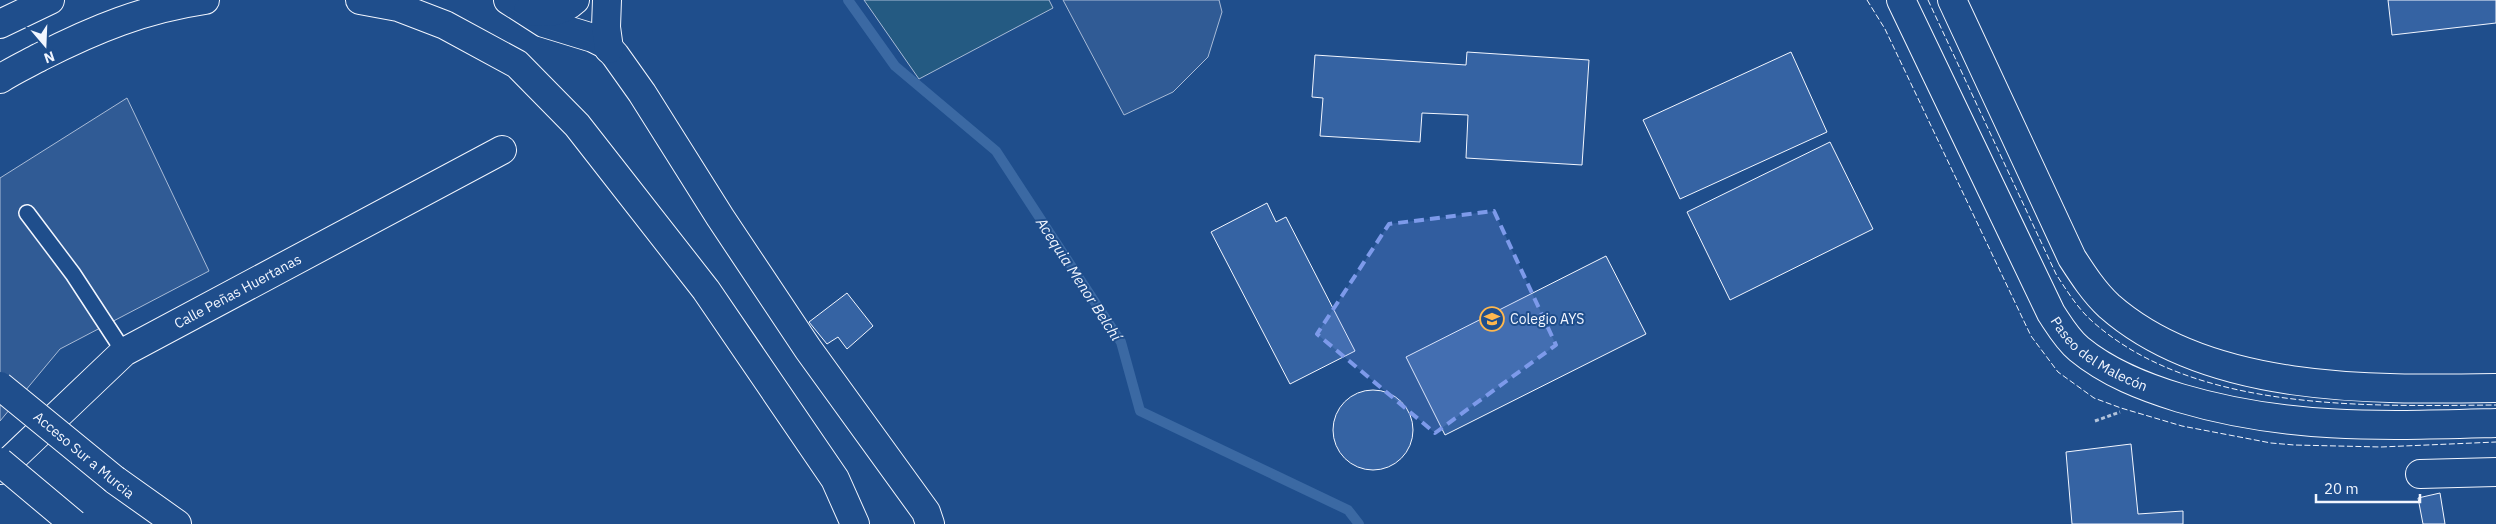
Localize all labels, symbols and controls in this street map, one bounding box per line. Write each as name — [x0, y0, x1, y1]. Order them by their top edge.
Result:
north arrow — [20, 20, 70, 70]
text: N — [42, 47, 57, 67]
water label: Acequia Menor Belchí — [1032, 213, 1127, 346]
street label: Calle Peñas Huertanas — [171, 250, 304, 333]
school or university icon: Colegio AYS — [1479, 306, 1505, 332]
place label: Colegio AYS — [1510, 310, 1584, 328]
street label: Paseo del Malecón — [2047, 313, 2150, 395]
street label: Acceso Sur a Murcia — [30, 408, 139, 503]
scale bar — [2316, 472, 2420, 504]
text: 20 m — [2324, 479, 2359, 498]

